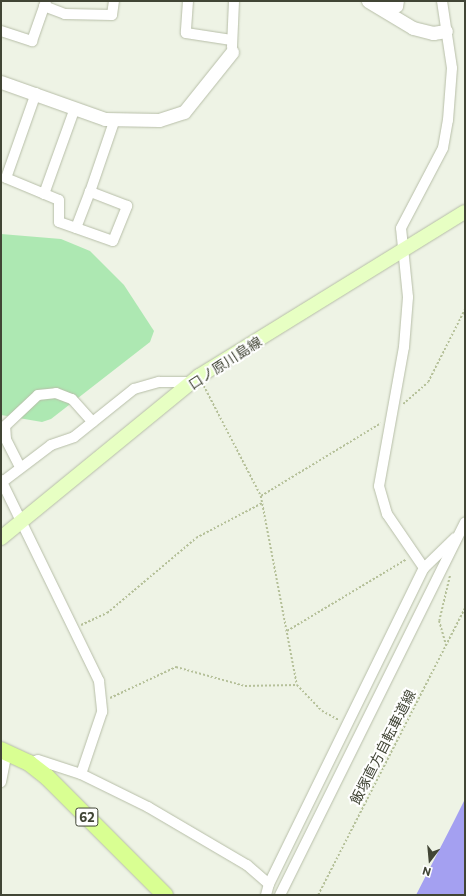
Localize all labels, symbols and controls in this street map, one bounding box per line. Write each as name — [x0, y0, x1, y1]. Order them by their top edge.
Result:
street label: 口ノ原川島線 — [185, 333, 265, 393]
street label: 飯塚直方自転車道線 — [347, 687, 419, 807]
road number: 62 — [75, 806, 99, 828]
north arrow — [410, 840, 450, 880]
text: N — [421, 865, 432, 879]

